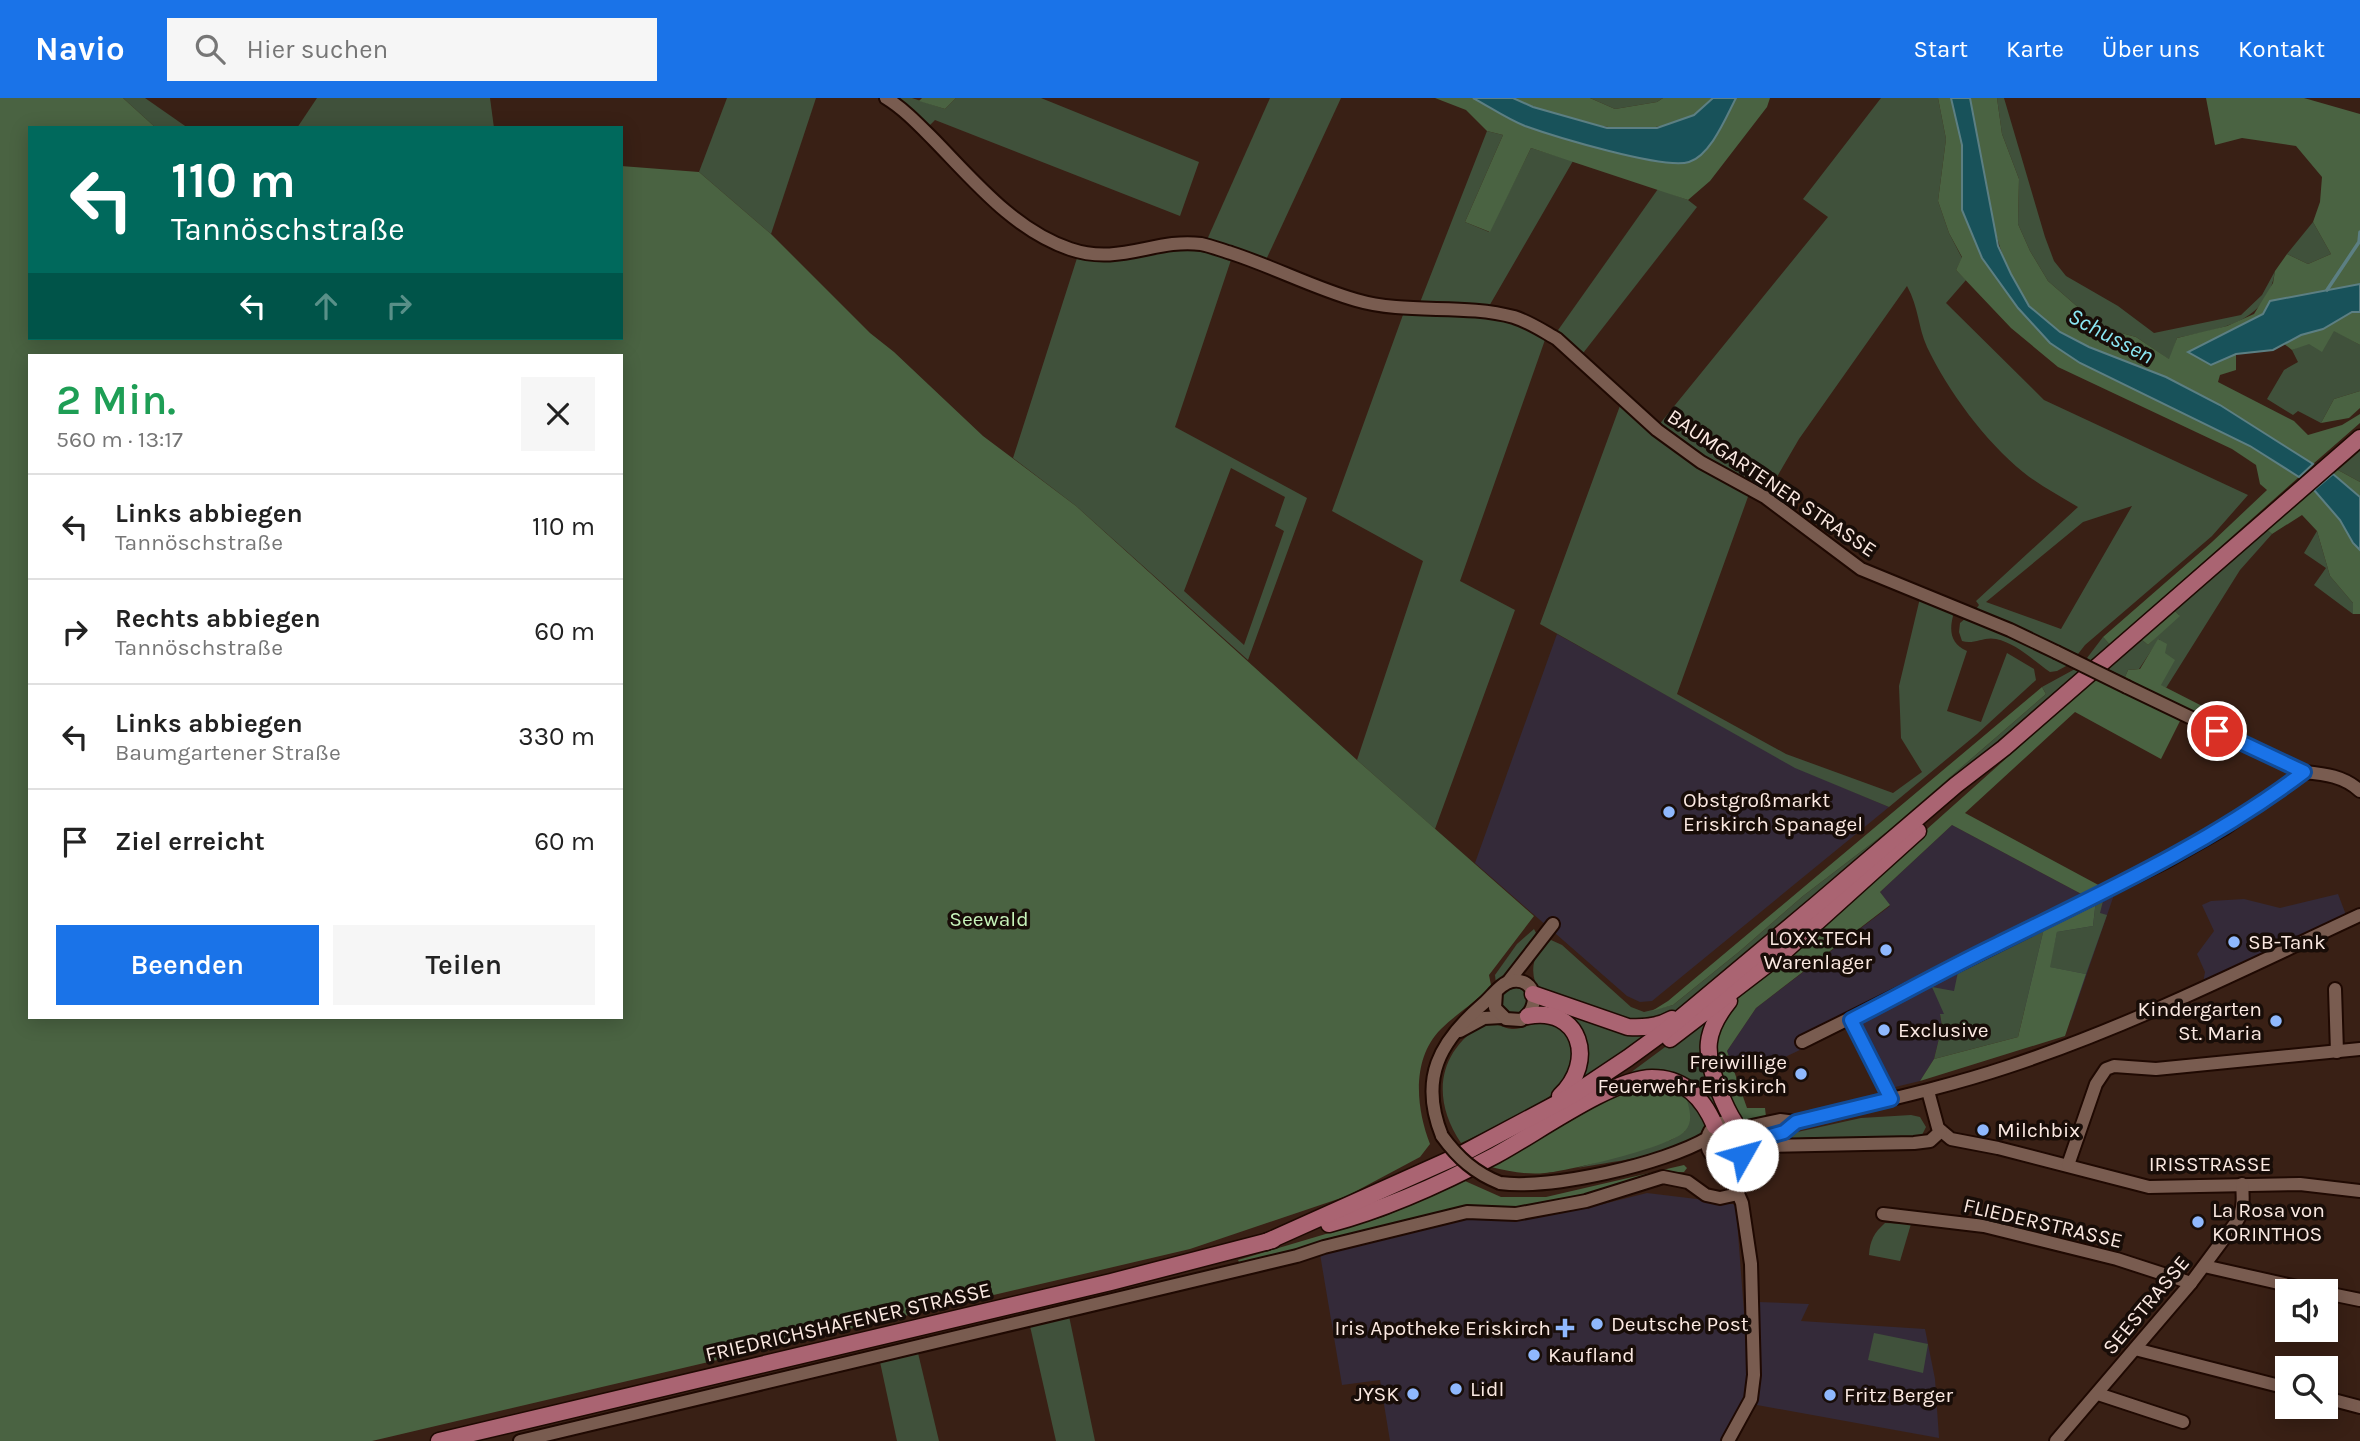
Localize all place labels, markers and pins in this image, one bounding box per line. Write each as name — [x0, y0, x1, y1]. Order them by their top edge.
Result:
pin — [2187, 701, 2247, 761]
place label: Obstgroßmarkt Eriskirch Spanagel — [1683, 788, 1863, 836]
marker: Obstgroßmarkt Eriskirch Spanagel — [1661, 804, 1677, 820]
place label: LOXX.TECH Warenlager — [1764, 926, 1872, 974]
place label: SB-Tank — [2248, 930, 2326, 954]
marker: SB-Tank — [2226, 934, 2242, 950]
marker: LOXX.TECH Warenlager — [1878, 942, 1894, 958]
place label: Kindergarten St. Maria — [2137, 997, 2262, 1045]
marker: Kindergarten St. Maria — [2268, 1013, 2284, 1029]
place label: Exclusive — [1898, 1018, 1989, 1042]
marker: Exclusive — [1876, 1022, 1892, 1038]
place label: Freiwillige Feuerwehr Eriskirch — [1598, 1050, 1787, 1098]
marker: Freiwillige Feuerwehr Eriskirch — [1793, 1066, 1809, 1082]
place label: Milchbix — [1997, 1118, 2080, 1142]
marker: Milchbix — [1975, 1122, 1991, 1138]
place label: La Rosa von KORINTHOS — [2212, 1198, 2325, 1246]
marker: La Rosa von KORINTHOS — [2190, 1214, 2206, 1230]
place label: Deutsche Post — [1611, 1312, 1749, 1336]
place label: Iris Apotheke Eriskirch — [1335, 1316, 1551, 1340]
marker: Deutsche Post — [1589, 1316, 1605, 1332]
marker: Iris Apotheke Eriskirch — [1557, 1320, 1573, 1336]
place label: Kaufland — [1548, 1343, 1635, 1367]
marker: Kaufland — [1526, 1347, 1542, 1363]
place label: Lidl — [1470, 1377, 1504, 1401]
marker: Lidl — [1448, 1381, 1464, 1397]
place label: JYSK — [1354, 1382, 1399, 1406]
place label: Fritz Berger — [1844, 1383, 1953, 1407]
marker: JYSK — [1405, 1386, 1421, 1402]
marker: Fritz Berger — [1822, 1387, 1838, 1403]

